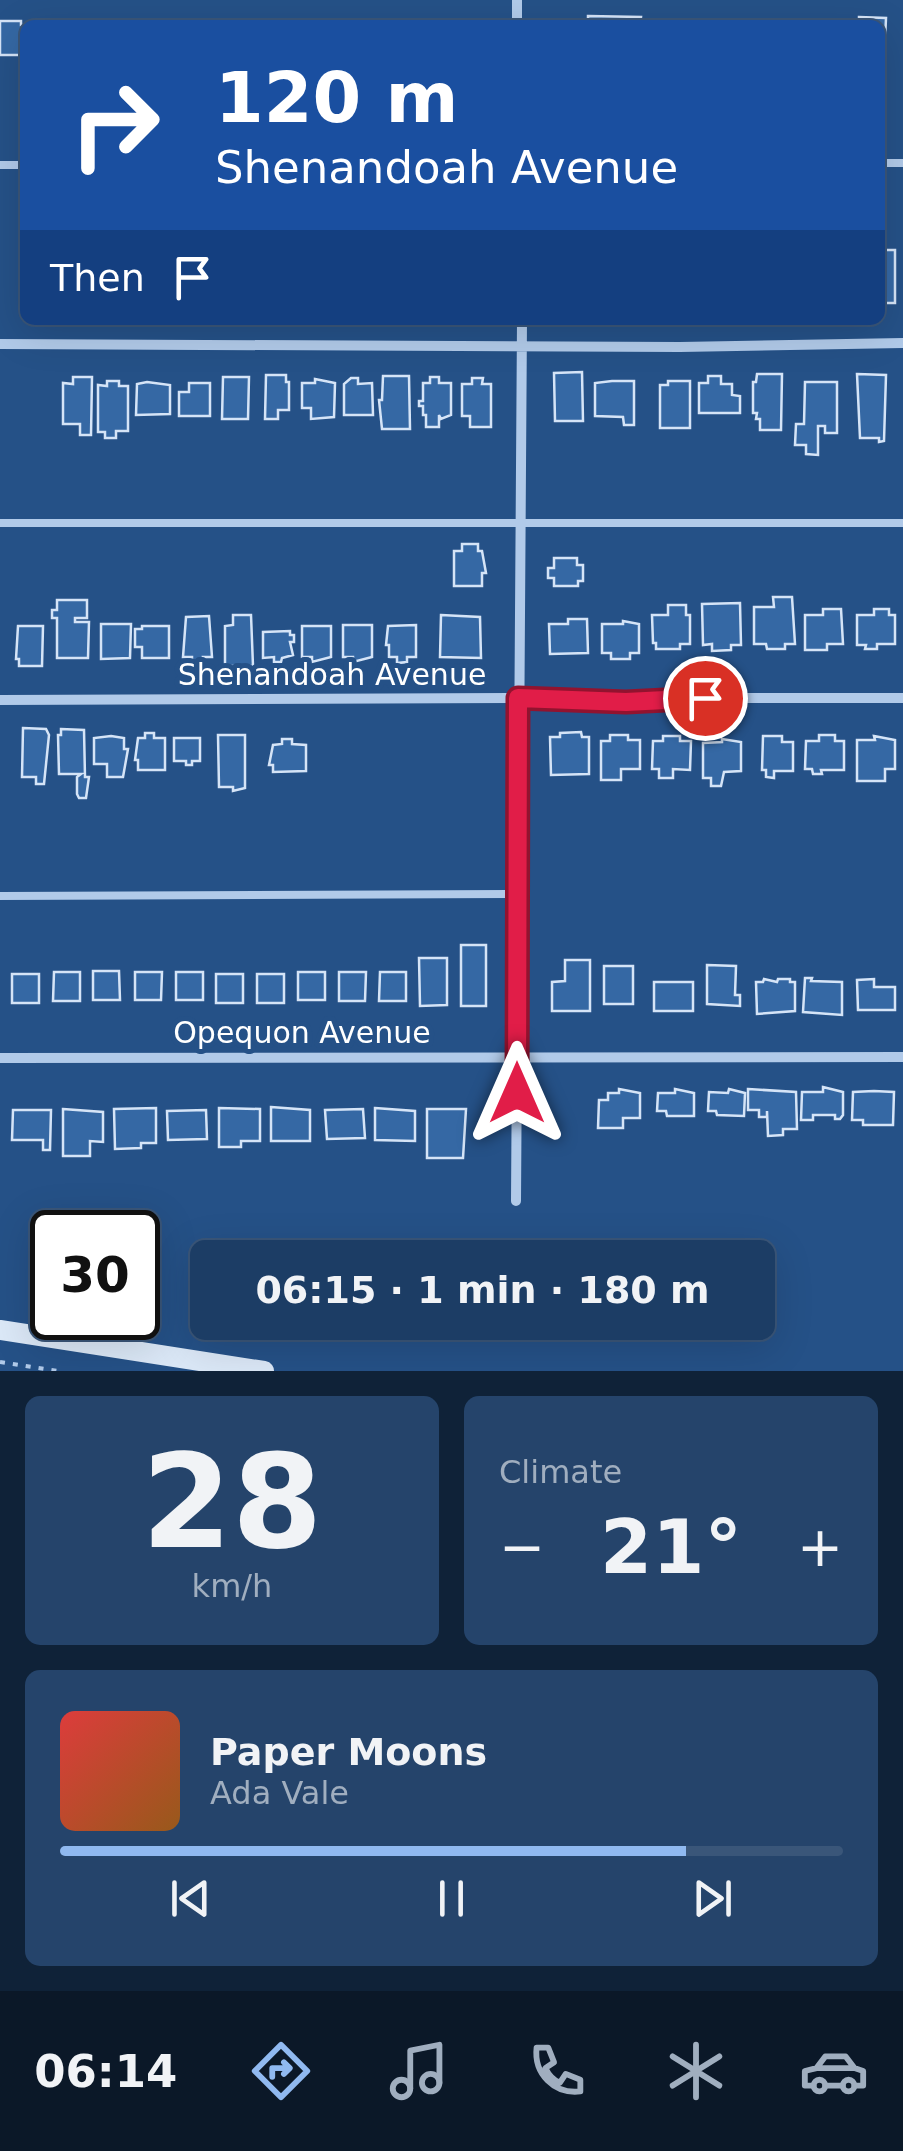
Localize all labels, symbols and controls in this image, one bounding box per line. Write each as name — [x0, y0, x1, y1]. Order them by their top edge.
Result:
text: 120 m — [215, 57, 458, 139]
icon: right — [50, 60, 180, 190]
text: Shenandoah Avenue — [215, 141, 678, 194]
icon: arrive — [165, 250, 220, 305]
text: Then — [50, 256, 145, 300]
pin — [663, 656, 748, 741]
street label: Shenandoah Avenue — [178, 657, 486, 692]
icon: arrive — [678, 671, 733, 726]
street label: Opequon Avenue — [173, 1015, 431, 1050]
position arrow — [465, 1041, 569, 1145]
speed limit sign: 30 — [30, 1210, 160, 1340]
text: 06:15 · 1 min · 180 m — [255, 1268, 710, 1312]
text: 28 — [142, 1426, 322, 1578]
text: Climate — [499, 1453, 622, 1491]
text: 21° — [600, 1503, 742, 1591]
text: − — [499, 1515, 545, 1579]
text: + — [797, 1515, 843, 1579]
text: km/h — [192, 1567, 272, 1605]
text: Paper Moons — [210, 1730, 487, 1774]
text: Ada Vale — [210, 1774, 349, 1812]
icon: previous — [163, 1871, 218, 1926]
icon: pause — [424, 1871, 479, 1926]
icon: next — [685, 1871, 740, 1926]
icon: directions — [246, 2036, 316, 2106]
icon: music — [384, 2036, 454, 2106]
icon: phone — [522, 2036, 592, 2106]
icon: climate — [661, 2036, 731, 2106]
icon: car — [799, 2036, 869, 2106]
text: 06:14 — [34, 2045, 177, 2098]

